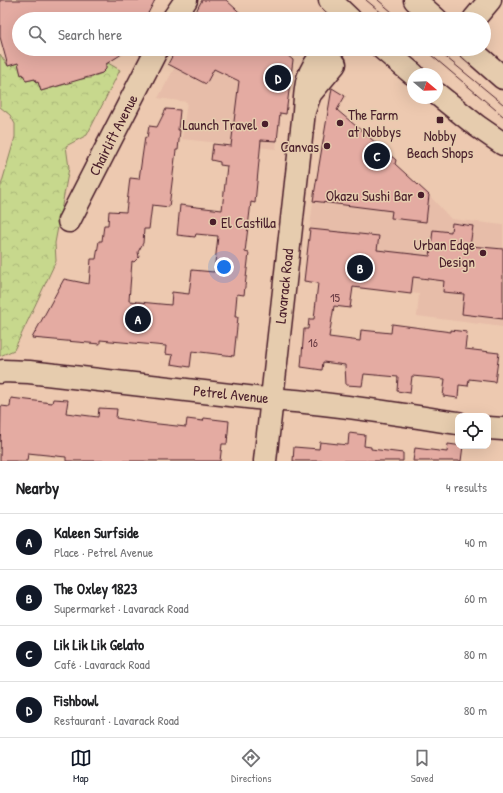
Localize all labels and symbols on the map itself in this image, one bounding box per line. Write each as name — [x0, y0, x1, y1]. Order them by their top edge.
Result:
pin: D — [265, 63, 291, 93]
north arrow — [407, 68, 443, 104]
street label: Chairlift Avenue — [83, 91, 143, 179]
place label: The Farm at Nobbys — [348, 104, 401, 142]
place label: Launch Travel — [183, 114, 257, 135]
marker: Nobby Beach Shops — [435, 115, 445, 125]
marker: The Farm at Nobbys — [335, 118, 345, 128]
marker: Launch Travel — [260, 119, 270, 129]
place label: Nobby Beach Shops — [407, 125, 473, 163]
place label: Canvas — [280, 136, 319, 157]
marker: Canvas — [322, 141, 332, 151]
pin: C — [364, 141, 390, 171]
place label: Okazu Sushi Bar — [326, 185, 413, 206]
marker: Okazu Sushi Bar — [416, 190, 426, 200]
place label: El Castilla — [221, 212, 276, 233]
marker: El Castilla — [208, 217, 218, 227]
place label: Urban Edge Design — [414, 234, 475, 272]
street label: Lavarack Road — [270, 247, 298, 324]
marker: Urban Edge Design — [478, 248, 488, 258]
pin: B — [347, 253, 373, 283]
your location — [214, 257, 234, 277]
house number: 15 — [330, 288, 341, 306]
pin: A — [125, 304, 151, 334]
house number: 16 — [308, 333, 318, 351]
street label: Petrel Avenue — [192, 380, 270, 408]

